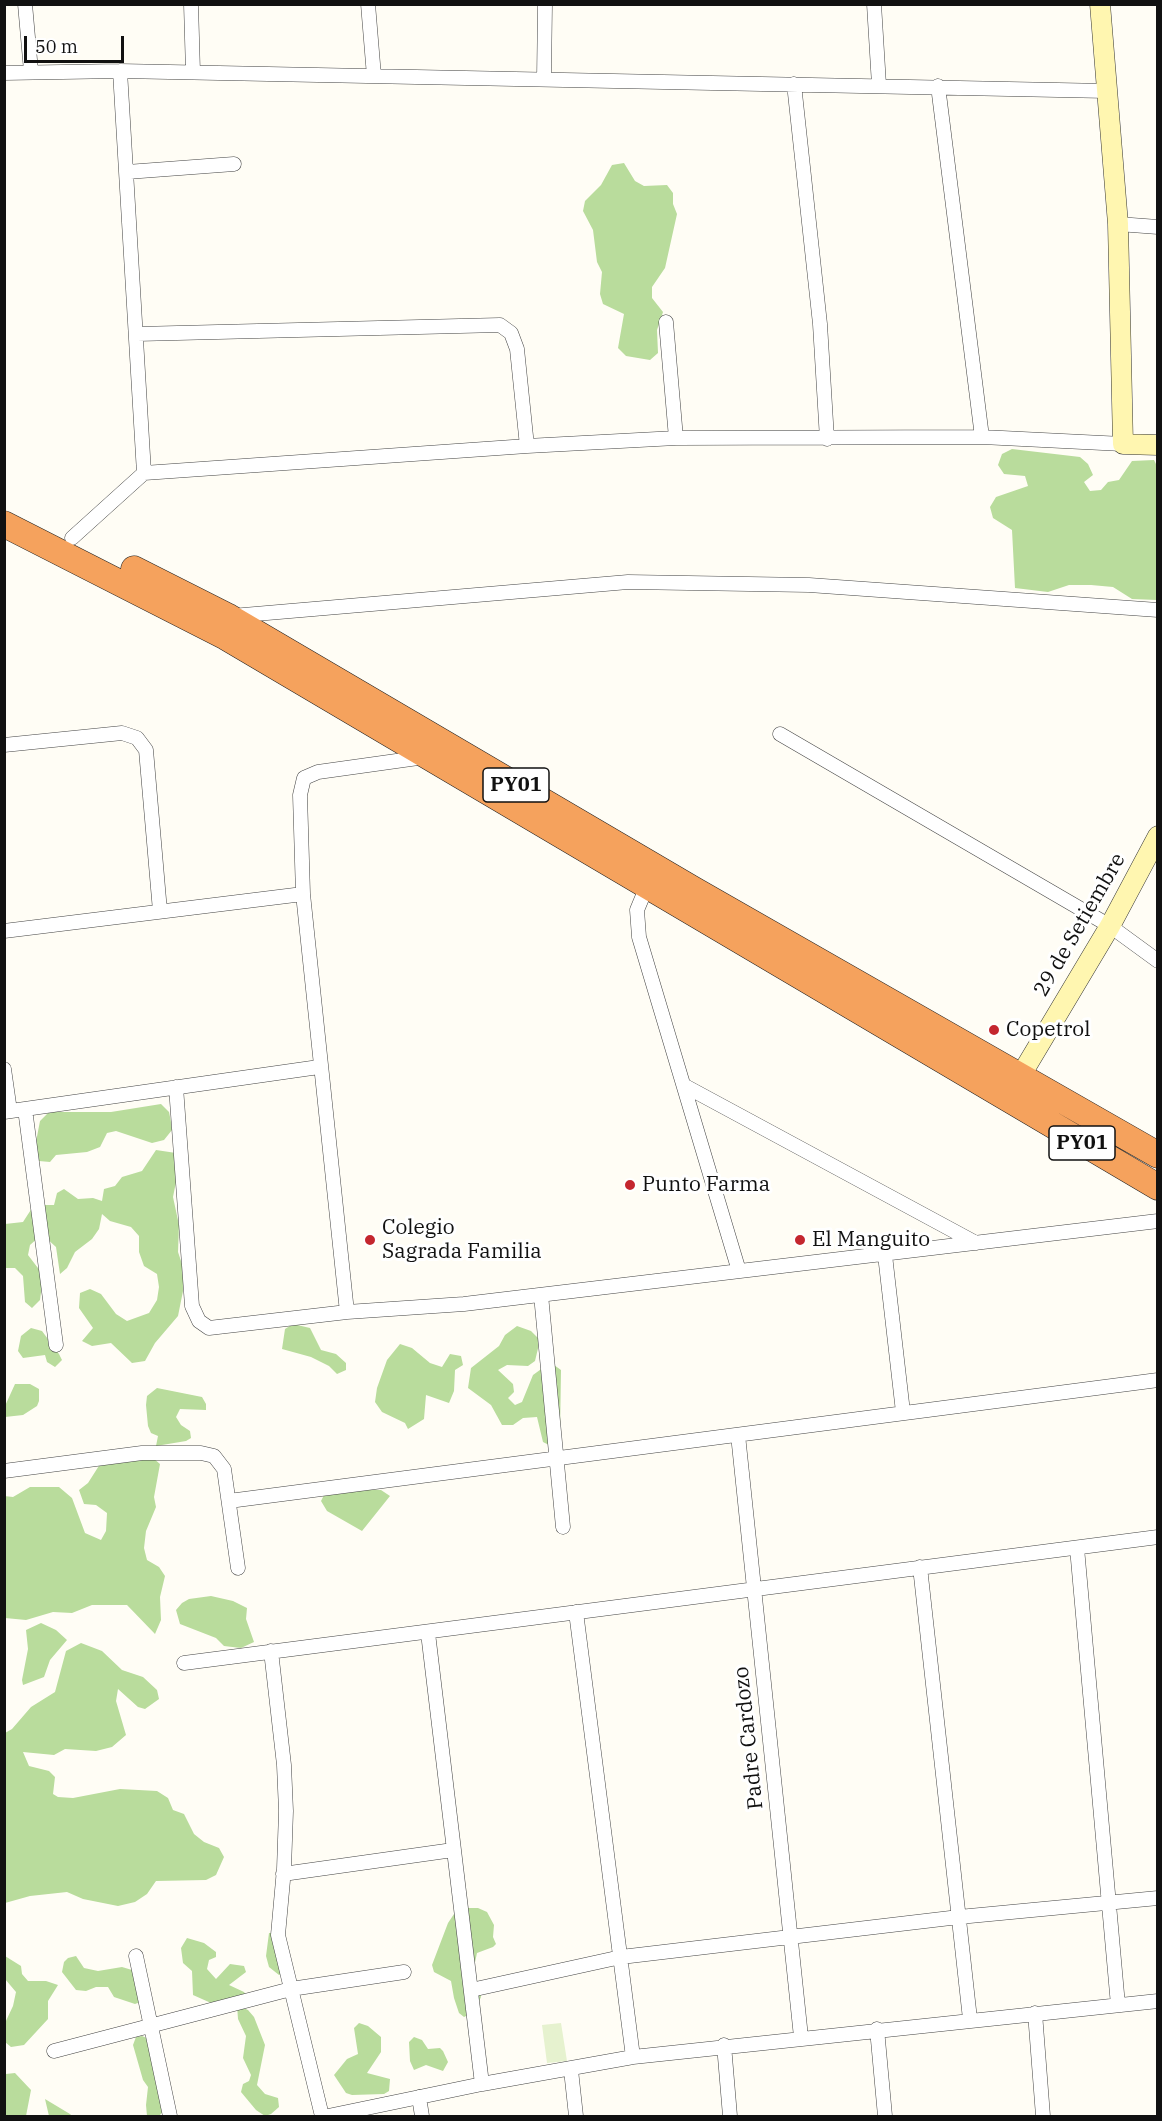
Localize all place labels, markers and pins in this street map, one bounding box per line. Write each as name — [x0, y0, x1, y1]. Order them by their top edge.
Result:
place label: Copetrol — [1006, 1017, 1090, 1043]
marker: Copetrol — [987, 1023, 1001, 1037]
place label: Punto Farma — [642, 1172, 770, 1198]
marker: Punto Farma — [623, 1178, 637, 1192]
place label: Colegio Sagrada Familia — [382, 1215, 542, 1265]
place label: El Manguito — [812, 1227, 930, 1253]
marker: Colegio Sagrada Familia — [363, 1233, 377, 1247]
marker: El Manguito — [793, 1233, 807, 1247]

